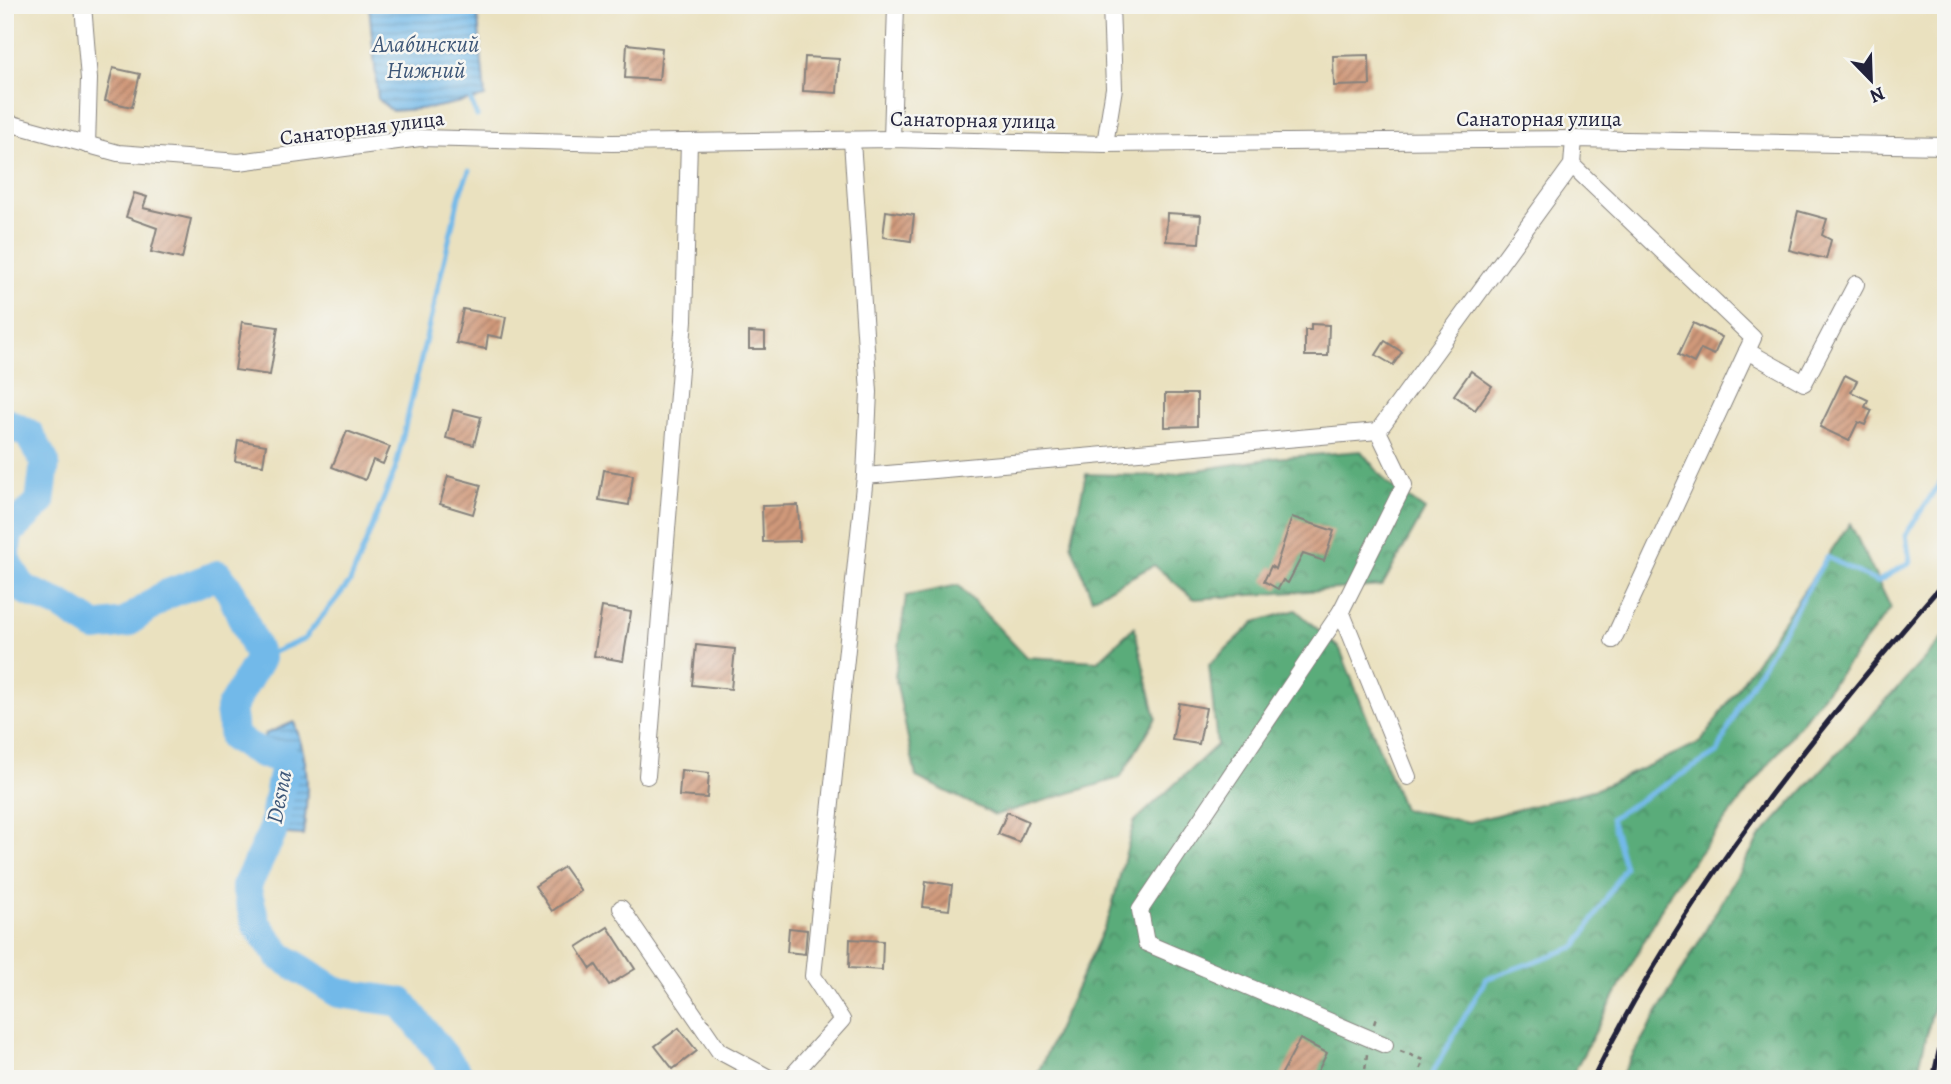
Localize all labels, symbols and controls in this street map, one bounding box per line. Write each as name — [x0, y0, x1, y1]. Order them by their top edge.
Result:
water label: Алабинский Нижний — [372, 29, 479, 86]
north arrow — [1836, 46, 1906, 116]
text: N — [1866, 80, 1889, 109]
street label: Санаторная улица — [278, 104, 446, 152]
street label: Санаторная улица — [890, 105, 1056, 135]
street label: Санаторная улица — [1456, 105, 1622, 133]
water label: Desna — [259, 767, 299, 826]

